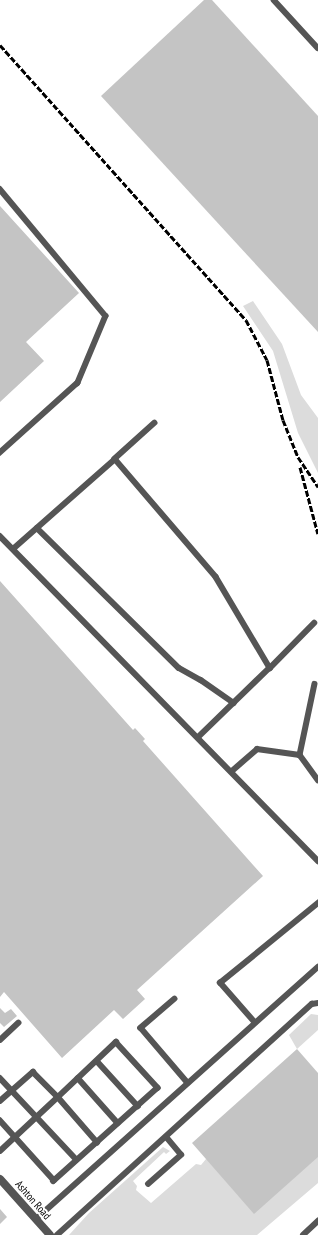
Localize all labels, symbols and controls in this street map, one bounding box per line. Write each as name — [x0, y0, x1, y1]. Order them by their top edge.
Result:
street label: Ashton Road — [12, 1178, 54, 1222]

